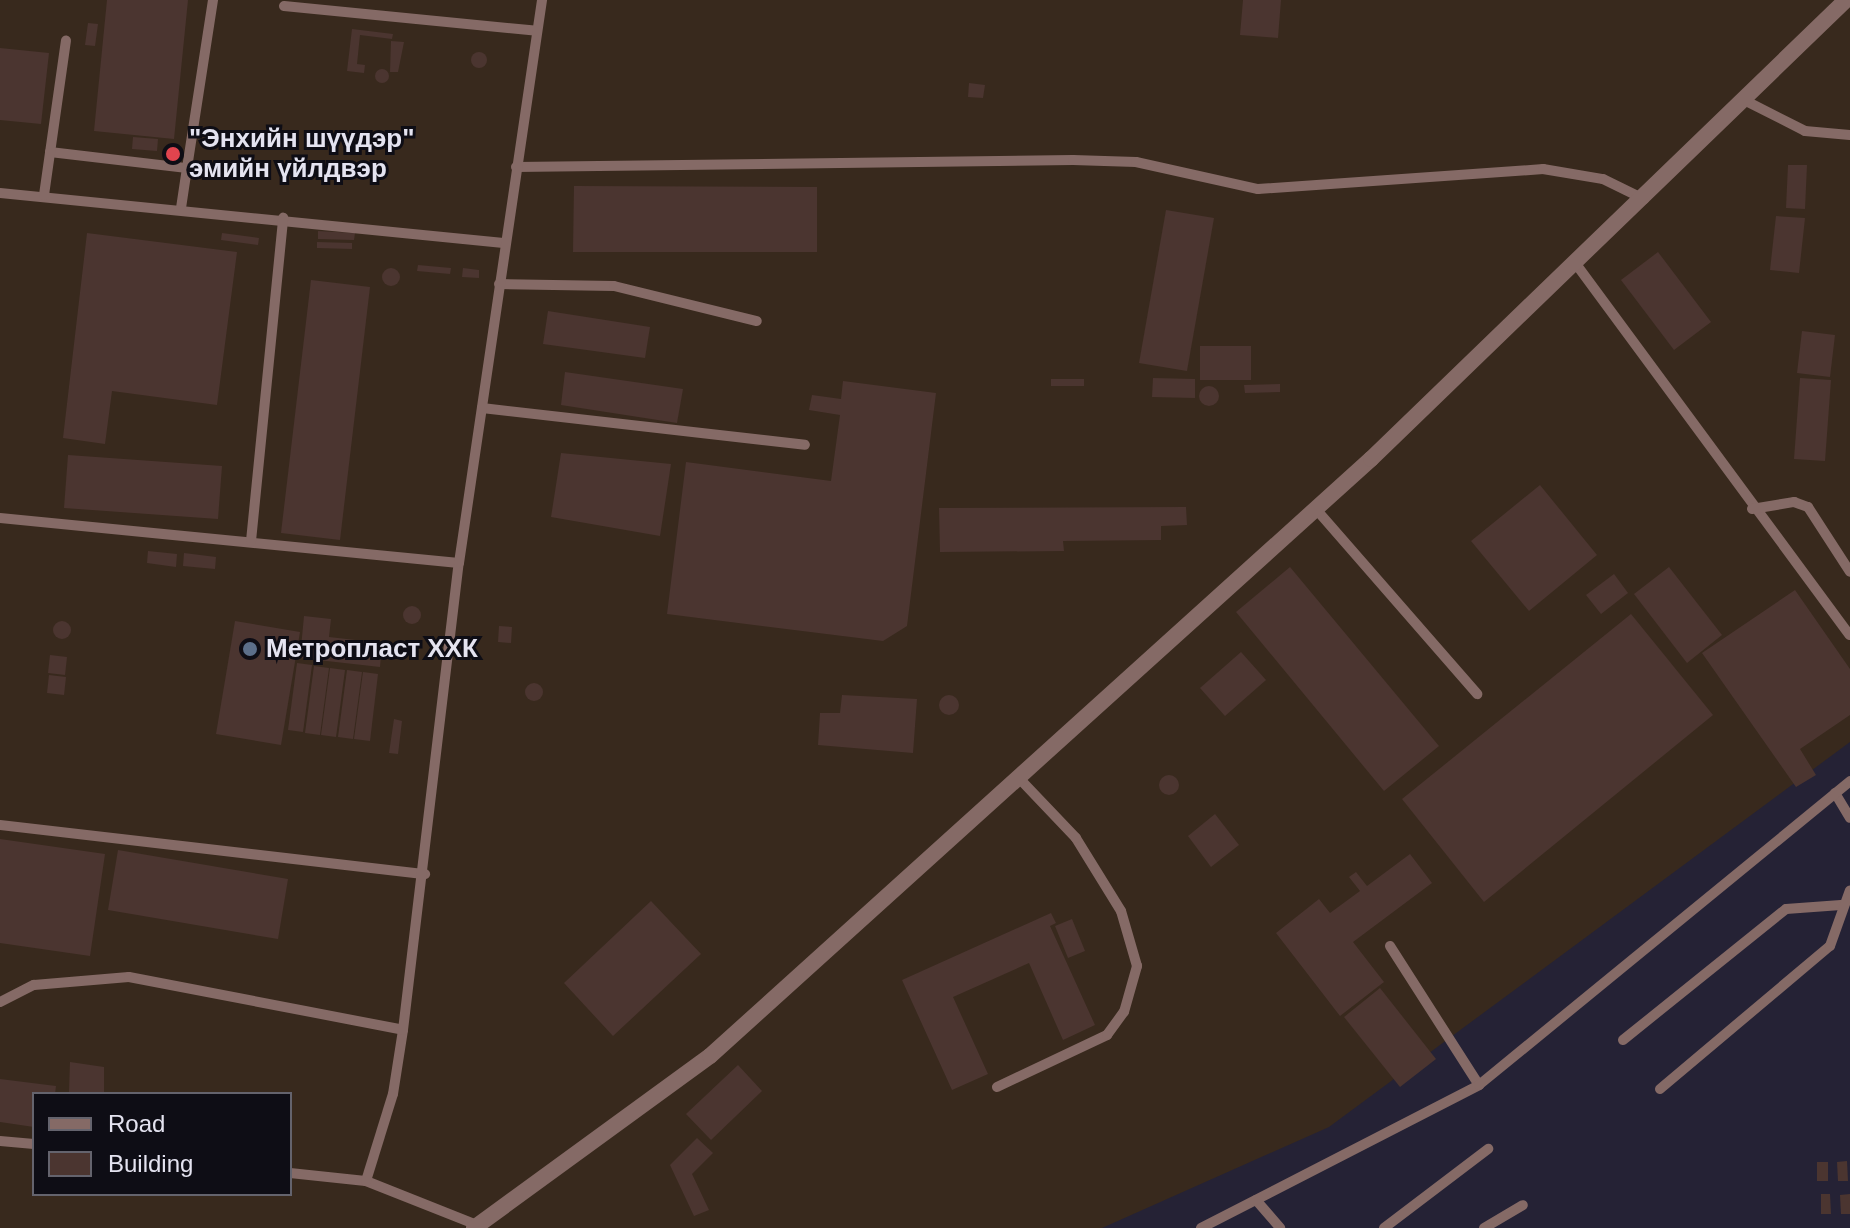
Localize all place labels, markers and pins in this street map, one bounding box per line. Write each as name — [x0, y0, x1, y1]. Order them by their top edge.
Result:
place label: "Энхийн шүүдэр" эмийн үйлдвэр — [189, 123, 415, 184]
marker: "Энхийн шүүдэр" эмийн үйлдвэр — [164, 145, 182, 163]
place label: Метропласт ХХК — [266, 633, 478, 665]
marker: Метропласт ХХК — [241, 640, 259, 658]

